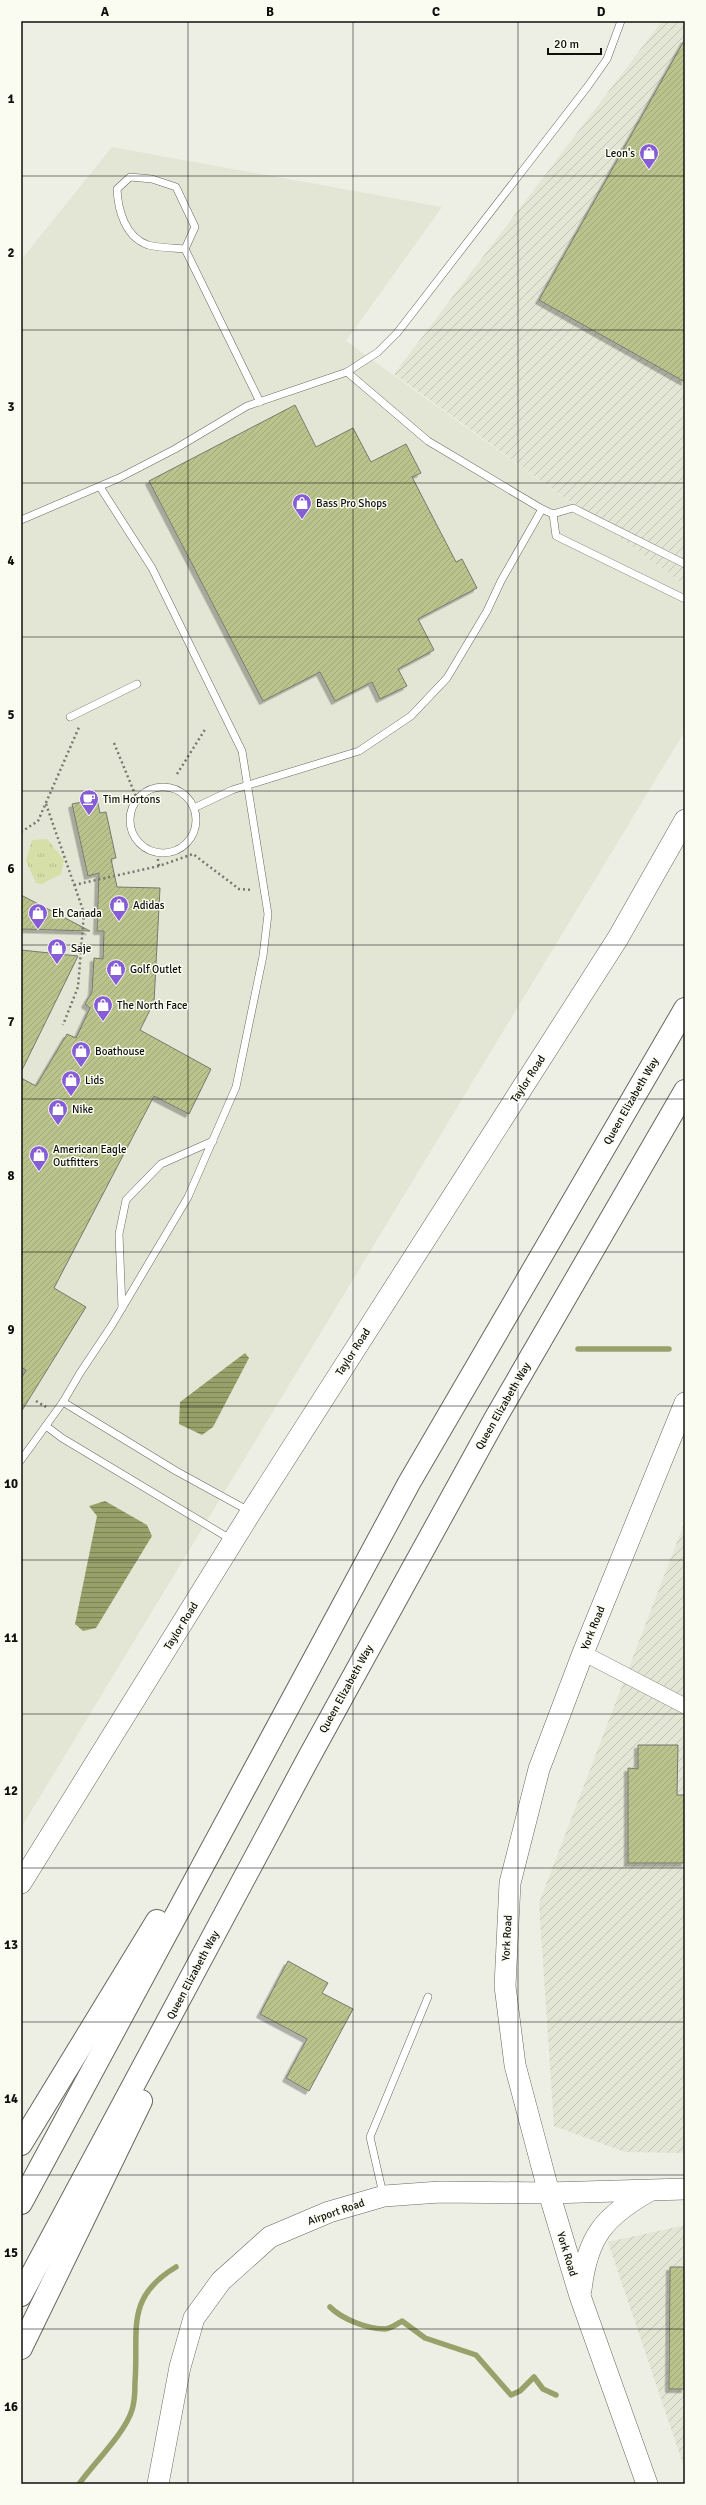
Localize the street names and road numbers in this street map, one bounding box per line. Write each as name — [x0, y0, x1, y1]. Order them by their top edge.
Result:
street label: Taylor Road — [508, 1053, 548, 1105]
street label: Queen Elizabeth Way — [601, 1054, 662, 1147]
street label: Taylor Road — [333, 1326, 373, 1378]
street label: Queen Elizabeth Way — [473, 1359, 534, 1452]
street label: Taylor Road — [161, 1600, 201, 1652]
street label: York Road — [578, 1604, 608, 1652]
street label: Queen Elizabeth Way — [316, 1642, 376, 1735]
street label: York Road — [499, 1914, 515, 1961]
street label: Queen Elizabeth Way — [164, 1928, 222, 2022]
street label: Airport Road — [306, 2196, 366, 2228]
street label: York Road — [554, 2230, 580, 2278]

